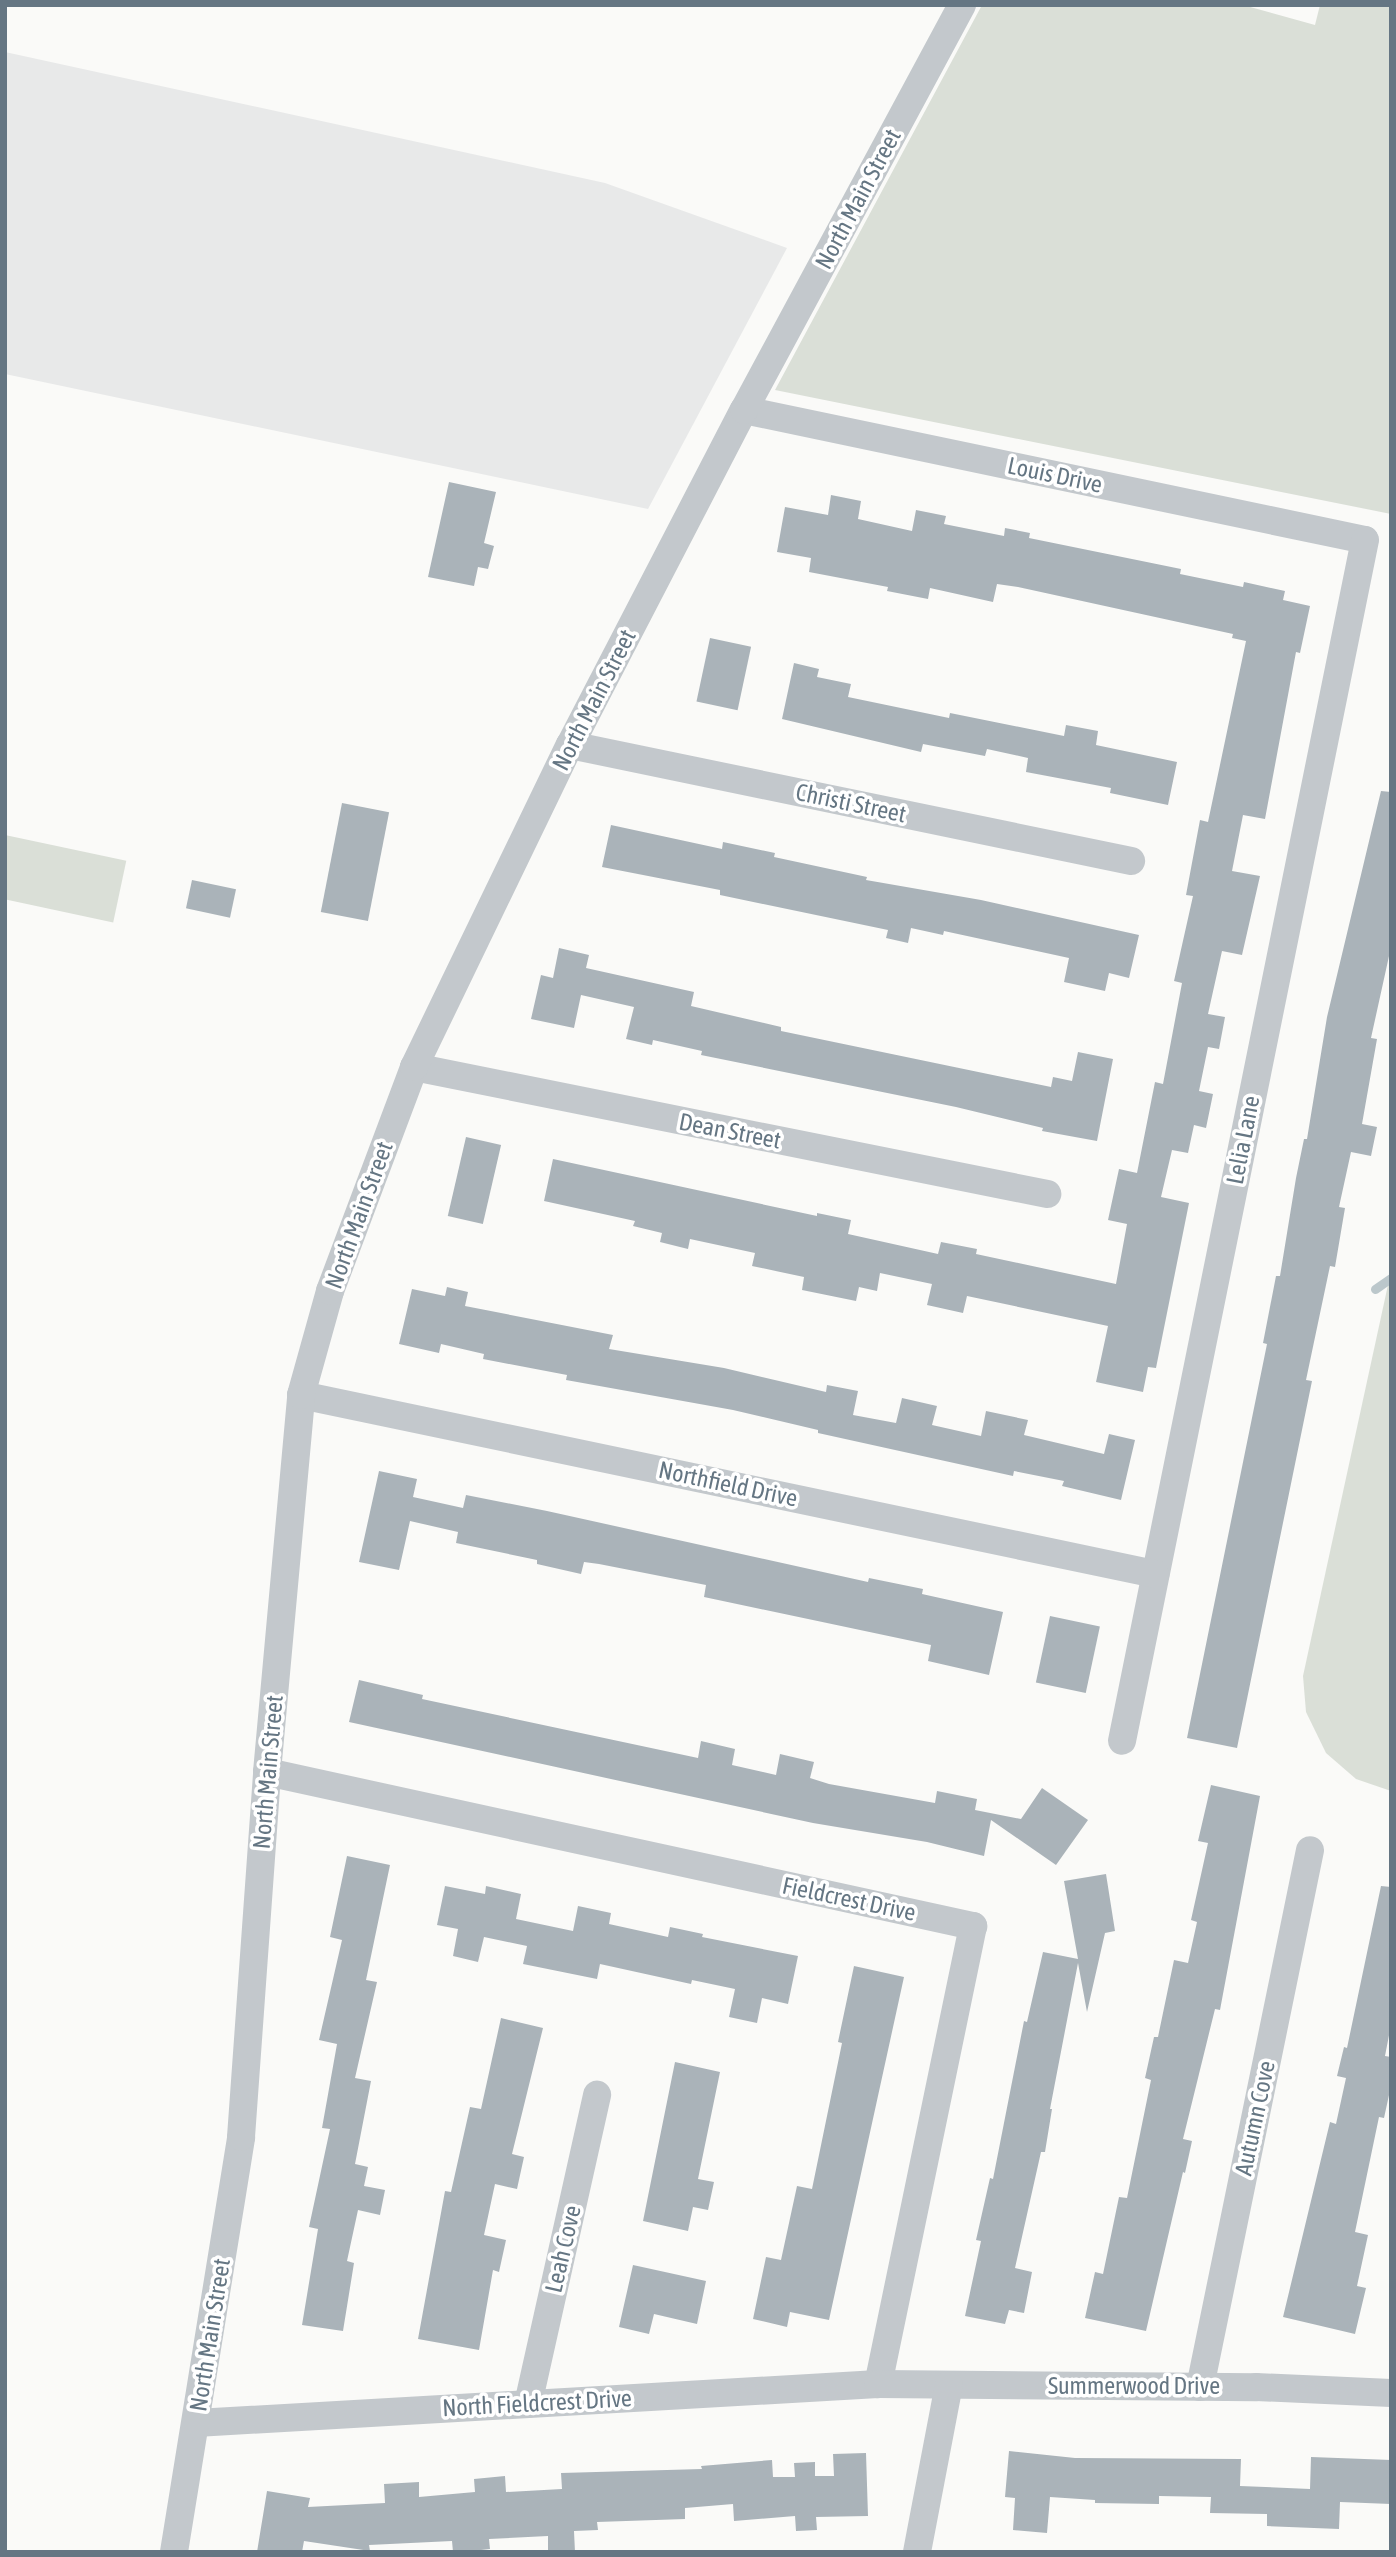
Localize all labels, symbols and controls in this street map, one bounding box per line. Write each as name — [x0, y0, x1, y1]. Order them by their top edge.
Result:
street label: North Main Street — [809, 124, 907, 274]
street label: Louis Drive — [1005, 451, 1105, 499]
street label: North Main Street — [546, 625, 642, 775]
street label: Christi Street — [793, 777, 909, 829]
street label: Lelia Lane — [1220, 1093, 1266, 1187]
street label: Dean Street — [677, 1107, 783, 1155]
street label: North Main Street — [319, 1138, 399, 1292]
street label: Northfield Drive — [656, 1455, 800, 1513]
street label: North Main Street — [247, 1694, 289, 1850]
street label: Fieldcrest Drive — [780, 1871, 918, 1927]
street label: Autumn Cove — [1229, 2058, 1281, 2178]
street label: Leah Cove — [539, 2203, 587, 2295]
street label: North Main Street — [184, 2256, 236, 2414]
street label: Summerwood Drive — [1048, 2372, 1220, 2400]
street label: North Fieldcrest Drive — [441, 2384, 633, 2422]

